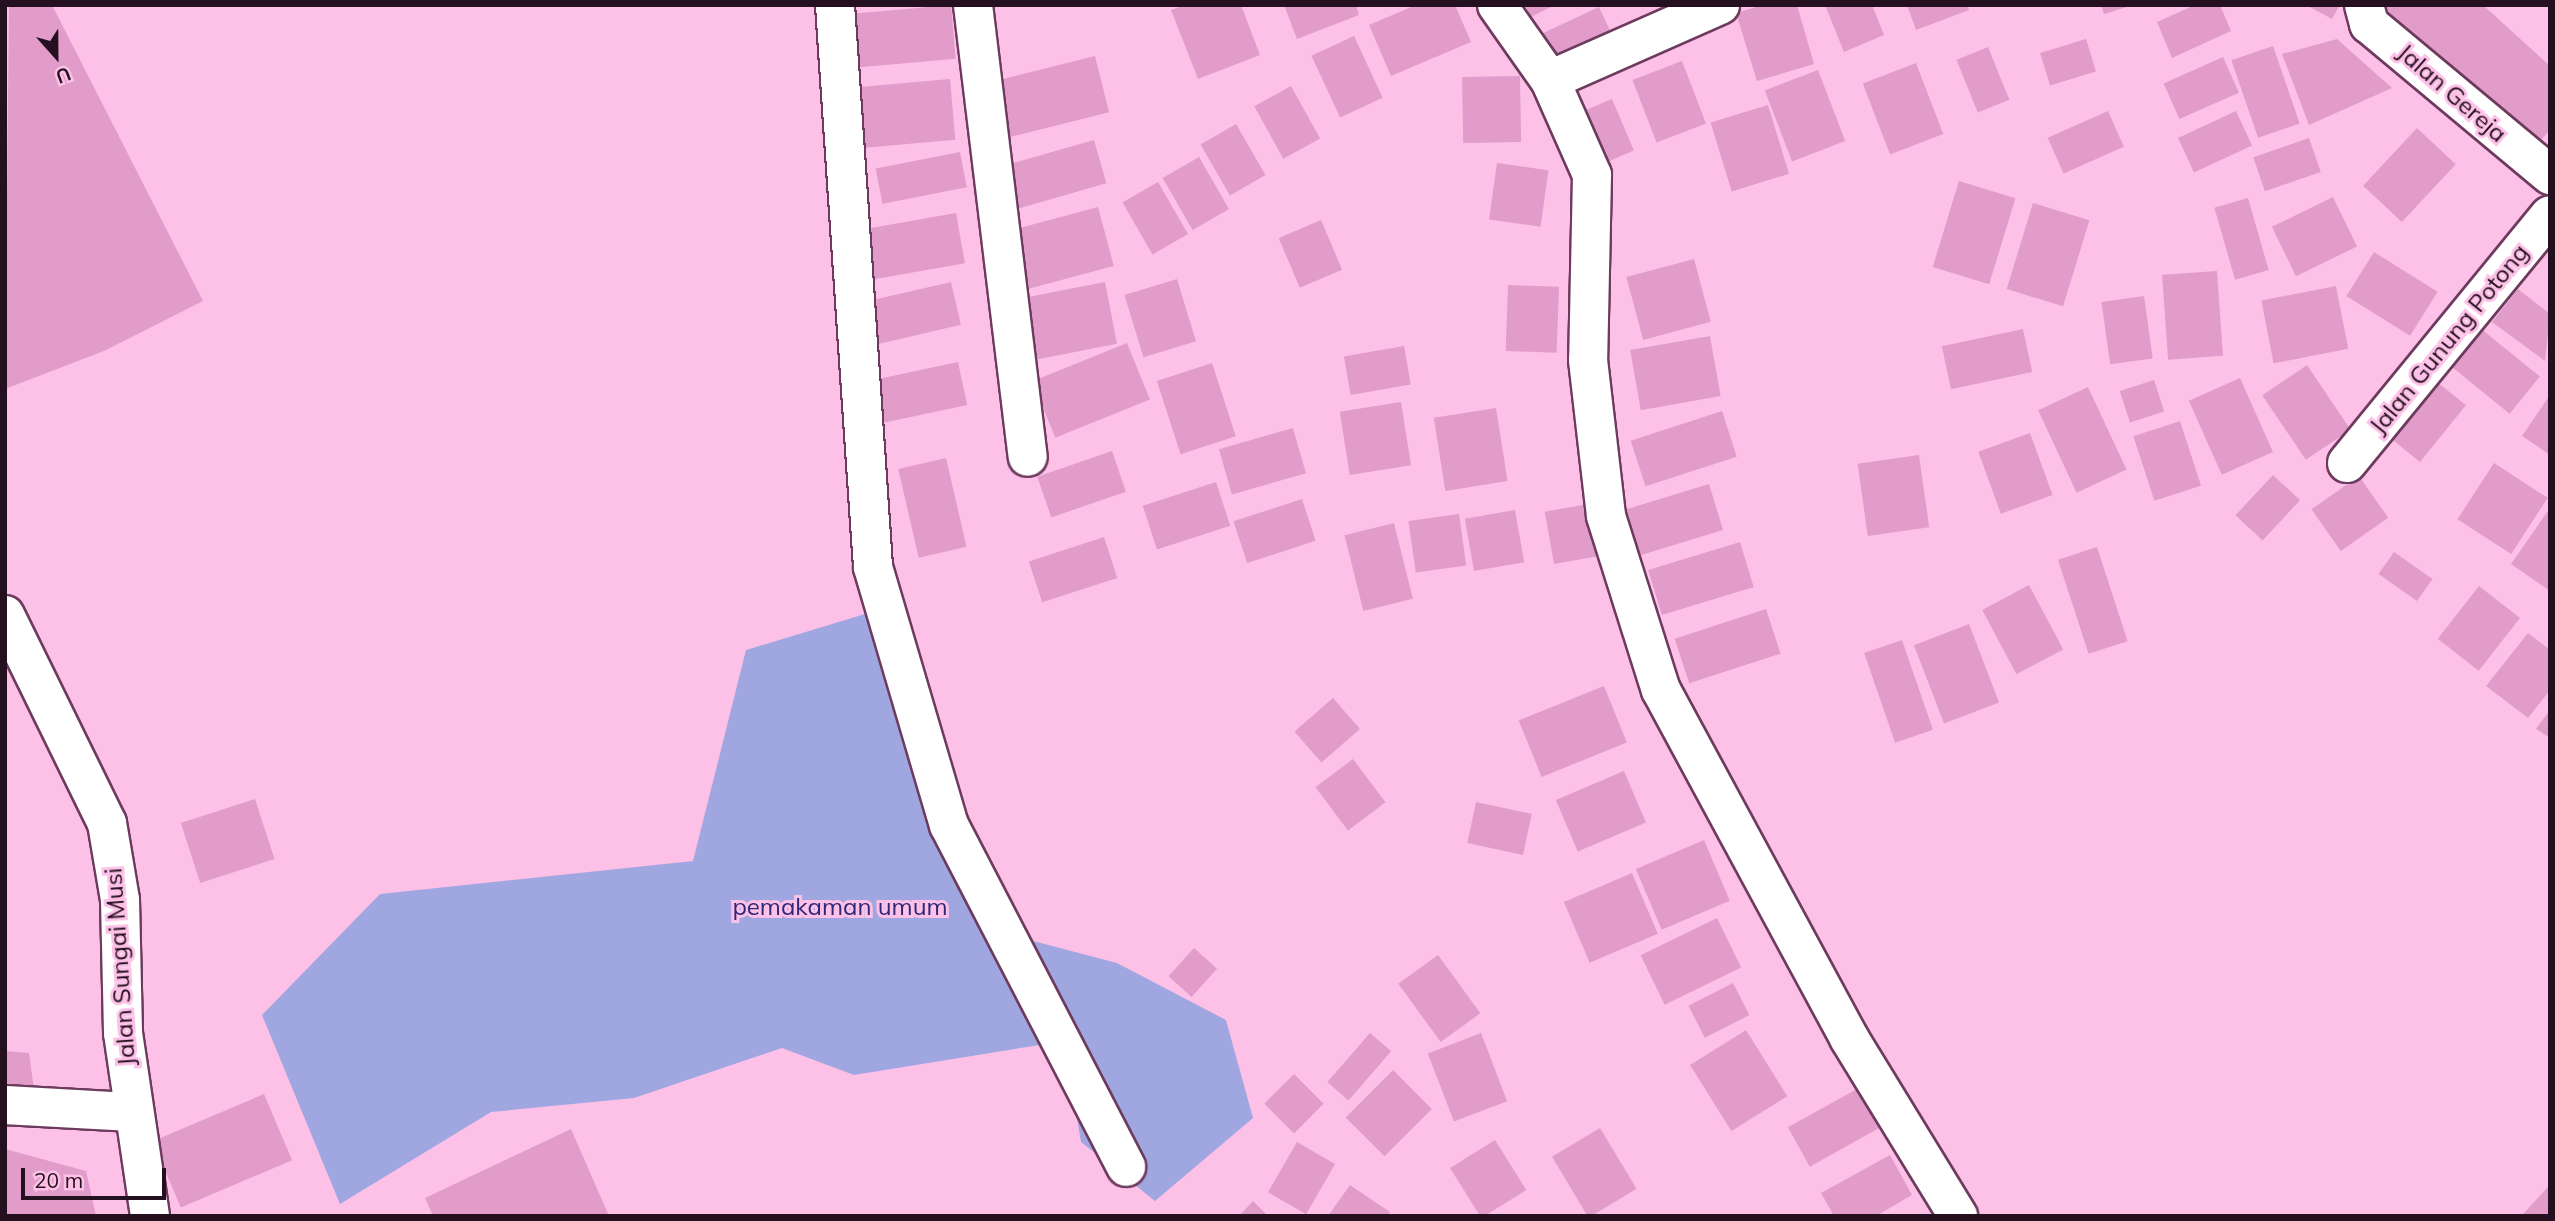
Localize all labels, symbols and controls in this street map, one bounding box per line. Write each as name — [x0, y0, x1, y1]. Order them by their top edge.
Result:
north arrow — [21, 21, 91, 91]
street label: Jalan Gereja — [2392, 38, 2512, 148]
text: U — [53, 62, 74, 89]
street label: Jalan Gunung Potong — [2364, 238, 2534, 440]
street label: Jalan Sungai Musi — [99, 867, 141, 1067]
park label: pemakaman umum — [732, 893, 948, 921]
scale bar — [24, 1154, 170, 1198]
text: 20 m — [34, 1167, 83, 1193]

